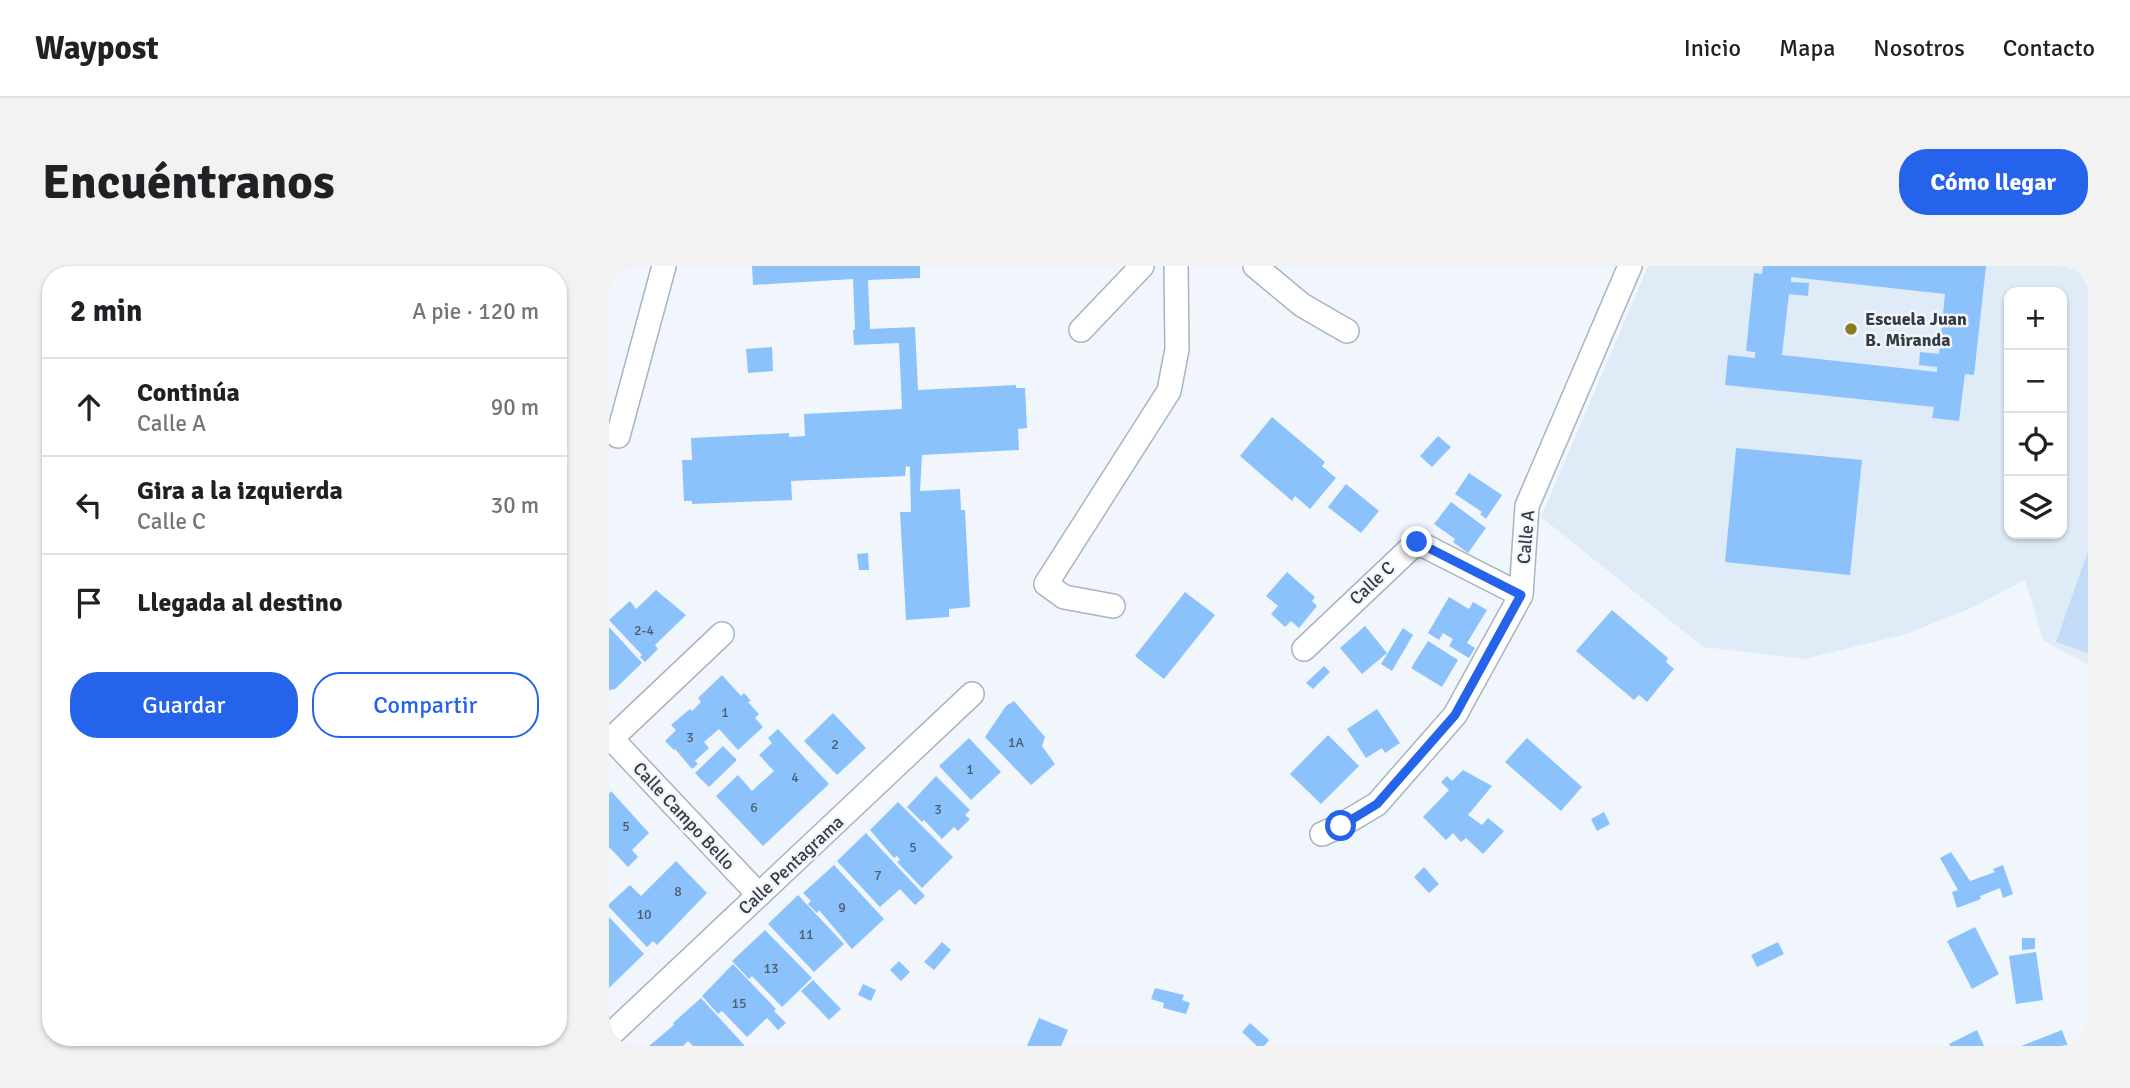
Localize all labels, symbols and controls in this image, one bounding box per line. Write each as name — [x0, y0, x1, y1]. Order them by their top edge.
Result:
text: Waypost — [35, 28, 159, 69]
text: Inicio — [1684, 33, 1741, 63]
text: Mapa — [1779, 33, 1835, 63]
text: Nosotros — [1873, 33, 1965, 63]
text: Contacto — [2003, 33, 2095, 63]
button: Cómo llegar — [1899, 149, 2088, 215]
text: Encuéntranos — [42, 152, 335, 212]
map controls — [2004, 287, 2067, 539]
button: + — [2004, 287, 2067, 350]
text: 2 min — [70, 293, 142, 330]
text: A pie · 120 m — [412, 297, 539, 326]
place label: Escuela Juan B. Miranda — [1865, 308, 1967, 351]
marker: Escuela Juan B. Miranda — [1843, 321, 1859, 337]
button: − — [2004, 350, 2067, 413]
text: Continúa — [137, 377, 240, 409]
icon: ahead — [70, 388, 108, 426]
text: 90 m — [491, 393, 539, 422]
text: Calle A — [137, 409, 206, 438]
button: locate — [2004, 413, 2067, 476]
text: Gira a la izquierda — [137, 475, 343, 507]
button: layers — [2004, 476, 2067, 539]
icon: left — [70, 486, 108, 524]
text: 30 m — [491, 491, 539, 520]
text: Calle C — [137, 507, 206, 536]
street label: Calle A — [1513, 509, 1539, 565]
route end — [1401, 526, 1432, 557]
street label: Calle C — [1345, 556, 1399, 609]
icon: arrive — [70, 584, 108, 622]
text: Llegada al destino — [137, 587, 343, 619]
house number: 2-4 — [634, 622, 654, 639]
button: Guardar — [70, 672, 298, 738]
button: Compartir — [312, 672, 539, 738]
house number: 1 — [721, 704, 729, 721]
house number: 3 — [686, 729, 694, 746]
house number: 1A — [1008, 734, 1024, 751]
house number: 2 — [831, 736, 839, 753]
street label: Calle Campo Bello — [628, 757, 740, 875]
house number: 1 — [966, 761, 974, 778]
house number: 4 — [791, 769, 799, 786]
house number: 6 — [750, 799, 758, 816]
house number: 3 — [934, 801, 942, 818]
route start — [1325, 810, 1356, 841]
street label: Calle Pentagrama — [734, 811, 848, 919]
house number: 5 — [622, 818, 630, 835]
house number: 5 — [909, 839, 917, 856]
house number: 7 — [874, 867, 882, 884]
house number: 8 — [674, 883, 682, 900]
house number: 9 — [838, 899, 846, 916]
house number: 10 — [636, 906, 652, 923]
house number: 11 — [798, 926, 814, 943]
house number: 13 — [763, 960, 779, 977]
house number: 15 — [731, 995, 747, 1012]

